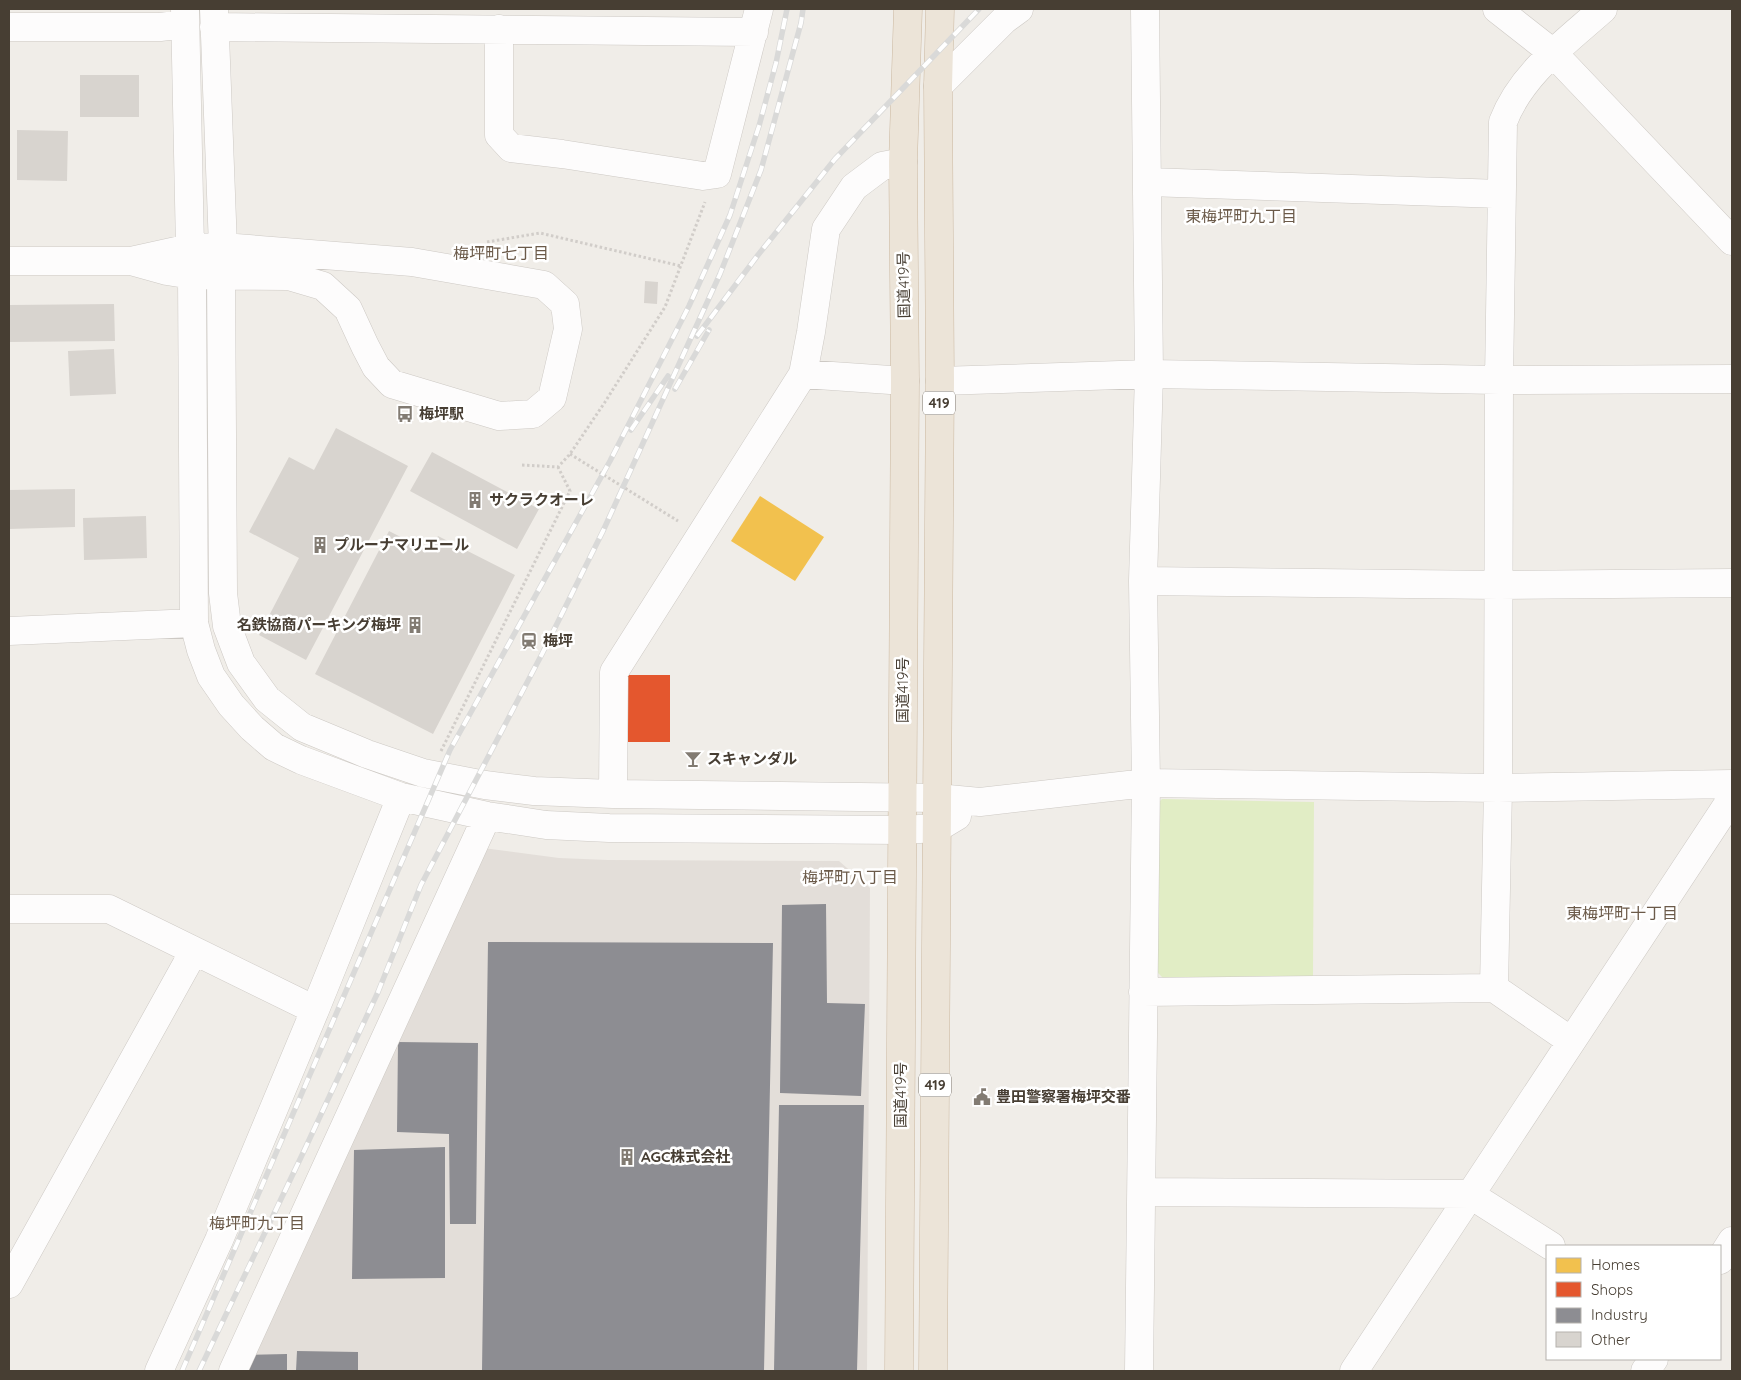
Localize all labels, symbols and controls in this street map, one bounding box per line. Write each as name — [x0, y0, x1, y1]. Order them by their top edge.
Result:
district label: 東梅坪町九丁目 — [1185, 206, 1297, 226]
district label: 梅坪町七丁目 — [453, 243, 549, 263]
street label: 国道419号 — [893, 251, 914, 319]
road number: 419 — [923, 392, 955, 414]
bus stop icon: 梅坪駅 — [395, 404, 415, 424]
place label: 梅坪駅 — [419, 404, 464, 423]
building icon: サクラクオーレ — [465, 490, 485, 510]
place label: サクラクオーレ — [489, 490, 594, 509]
building icon: プルーナマリエール — [310, 535, 330, 555]
place label: プルーナマリエール — [334, 535, 469, 554]
place label: 名鉄協商パーキング梅坪 — [236, 615, 401, 634]
building icon: 名鉄協商パーキング梅坪 — [405, 615, 425, 635]
station icon: 梅坪 — [519, 631, 539, 651]
place label: 梅坪 — [543, 631, 573, 650]
street label: 国道419号 — [893, 657, 912, 723]
bar icon: スキャンダル — [683, 749, 703, 769]
place label: スキャンダル — [707, 749, 797, 768]
district label: 梅坪町八丁目 — [802, 867, 898, 887]
district label: 東梅坪町十丁目 — [1566, 903, 1678, 923]
street label: 国道419号 — [891, 1062, 910, 1128]
road number: 419 — [919, 1074, 951, 1096]
public building icon: 豊田警察署梅坪交番 — [972, 1087, 992, 1107]
place label: 豊田警察署梅坪交番 — [996, 1087, 1131, 1106]
building icon: AGC株式会社 — [617, 1147, 637, 1167]
place label: AGC株式会社 — [641, 1147, 730, 1166]
district label: 梅坪町九丁目 — [209, 1213, 305, 1233]
legend — [1546, 1245, 1721, 1360]
text: Homes — [1591, 1255, 1640, 1274]
text: Shops — [1591, 1280, 1633, 1299]
text: Industry — [1591, 1305, 1648, 1324]
text: Other — [1591, 1330, 1631, 1349]

